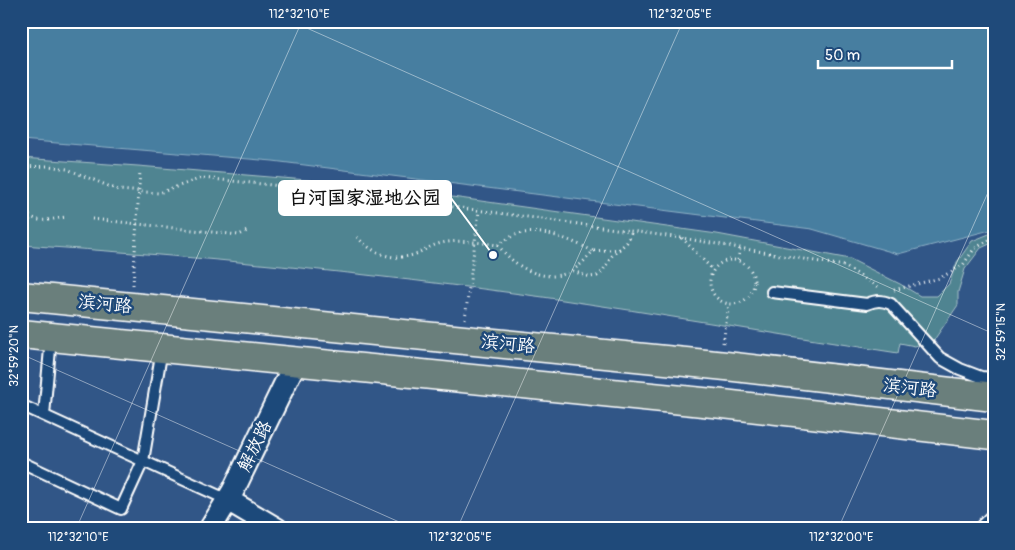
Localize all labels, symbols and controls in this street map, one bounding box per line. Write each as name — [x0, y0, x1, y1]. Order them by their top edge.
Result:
text: 112°32'10"E — [268, 7, 330, 22]
text: 112°32'05"E — [649, 7, 711, 22]
scale bar — [818, 38, 951, 70]
text: 50 m — [825, 46, 860, 65]
callout: 白河国家湿地公园 — [279, 181, 451, 215]
text: 白河国家湿地公园 — [289, 186, 441, 210]
street label: 滨河路 — [77, 290, 133, 318]
text: 32°59'15"N — [994, 303, 1009, 361]
text: 32°59'20"N — [7, 325, 22, 387]
street label: 滨河路 — [480, 330, 536, 358]
street label: 滨河路 — [882, 373, 938, 403]
street label: 解放路 — [233, 417, 277, 475]
text: 112°32'10"E — [47, 530, 109, 545]
text: 112°32'05"E — [429, 530, 491, 545]
text: 112°32'00"E — [809, 530, 873, 545]

